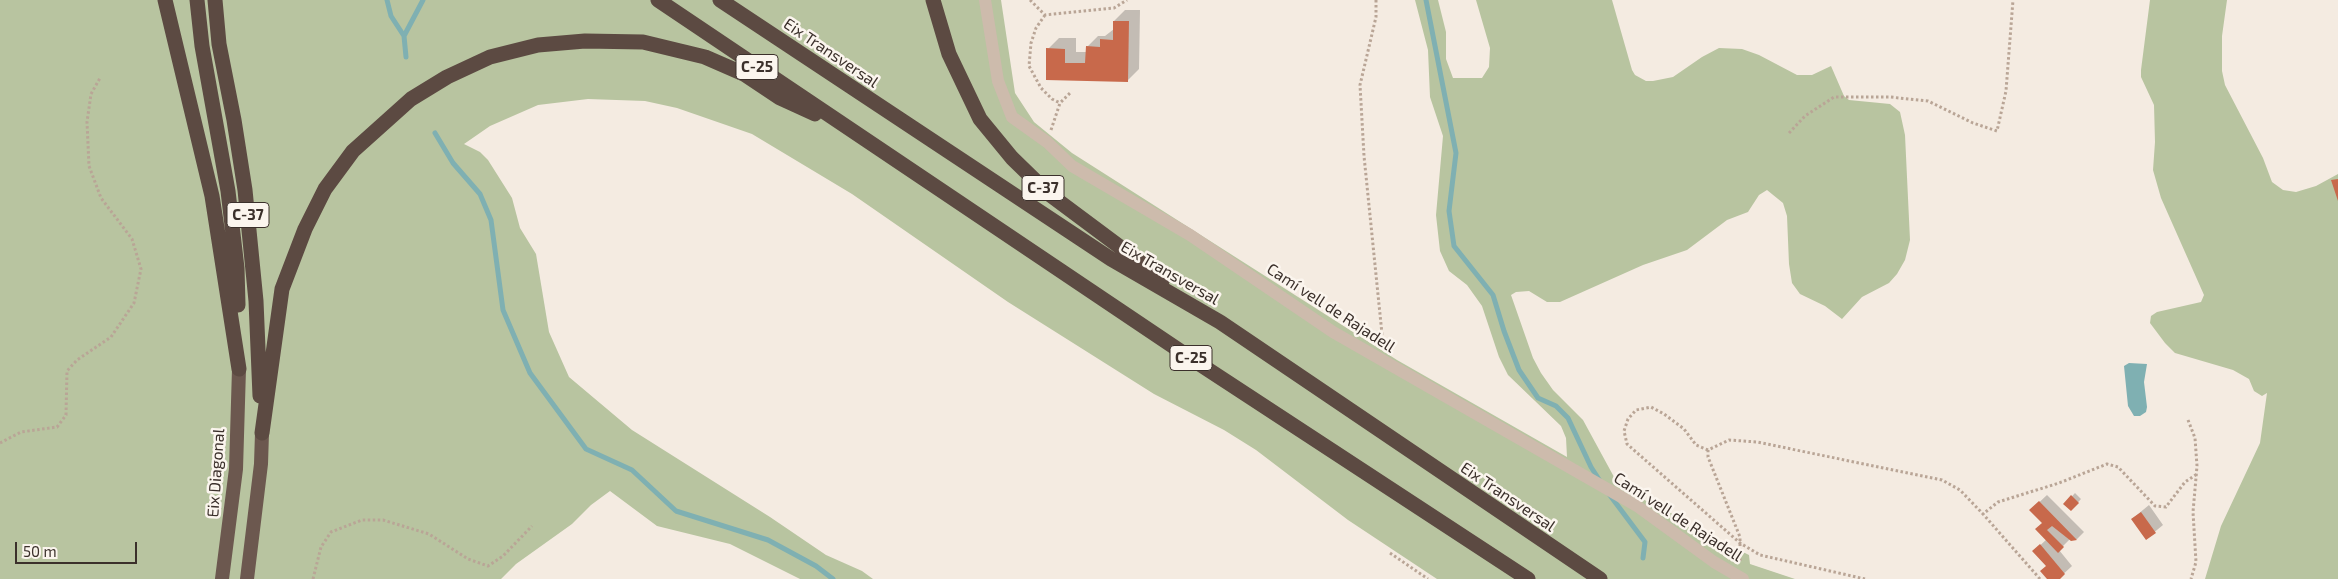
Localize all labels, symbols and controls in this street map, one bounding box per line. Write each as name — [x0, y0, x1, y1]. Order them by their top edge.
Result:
street label: Eix Transversal — [780, 14, 882, 92]
road number: C-25 — [736, 54, 778, 80]
road number: C-37 — [1022, 176, 1064, 200]
road number: C-37 — [227, 202, 269, 228]
street label: Eix Transversal — [1117, 237, 1223, 309]
street label: Camí vell de Rajadell — [1263, 259, 1399, 357]
road number: C-25 — [1170, 346, 1212, 370]
street label: Eix Diagonal — [203, 428, 229, 518]
street label: Eix Transversal — [1457, 458, 1559, 536]
street label: Camí vell de Rajadell — [1610, 468, 1746, 566]
scale bar — [18, 532, 140, 564]
text: 50 m — [23, 542, 57, 560]

